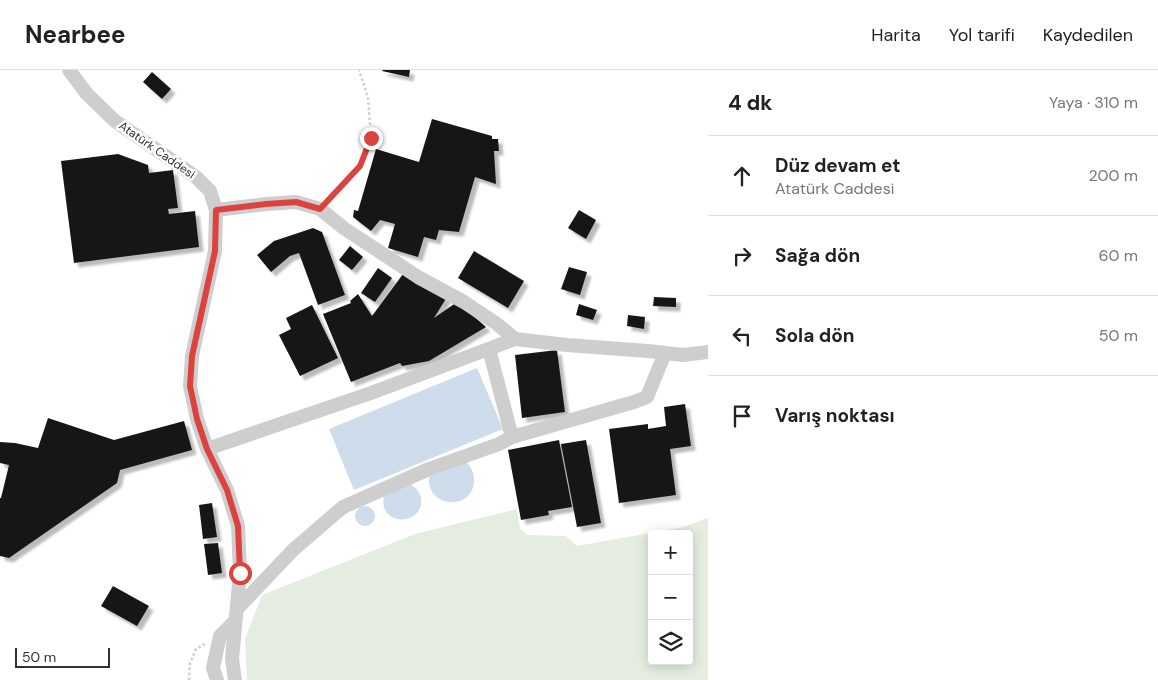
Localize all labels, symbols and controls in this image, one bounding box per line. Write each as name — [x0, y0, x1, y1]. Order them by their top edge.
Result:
text: Nearbee — [25, 19, 125, 50]
text: Harita — [871, 23, 921, 47]
text: Yol tarifi — [949, 23, 1015, 47]
text: Kaydedilen — [1043, 23, 1133, 47]
text: 4 dk — [728, 89, 772, 117]
text: Yaya · 310 m — [1049, 92, 1138, 113]
street label: Atatürk Caddesi — [116, 118, 198, 182]
route end — [360, 127, 383, 150]
text: Düz devam et — [775, 153, 901, 178]
icon: ahead — [728, 162, 756, 190]
text: 200 m — [1089, 165, 1138, 186]
text: Atatürk Caddesi — [775, 178, 894, 199]
icon: right — [728, 242, 756, 270]
text: Sağa dön — [775, 243, 860, 268]
text: 60 m — [1098, 245, 1138, 266]
icon: left — [728, 322, 756, 350]
text: Sola dön — [775, 323, 855, 348]
text: 50 m — [1099, 325, 1138, 346]
icon: arrive — [728, 402, 756, 430]
text: Varış noktası — [775, 403, 895, 428]
map controls — [648, 530, 693, 665]
button: + — [648, 530, 693, 575]
route start — [229, 562, 252, 585]
button: − — [648, 575, 693, 620]
button: layers — [648, 620, 693, 665]
scale bar — [15, 645, 110, 668]
text: 50 m — [22, 648, 56, 666]

